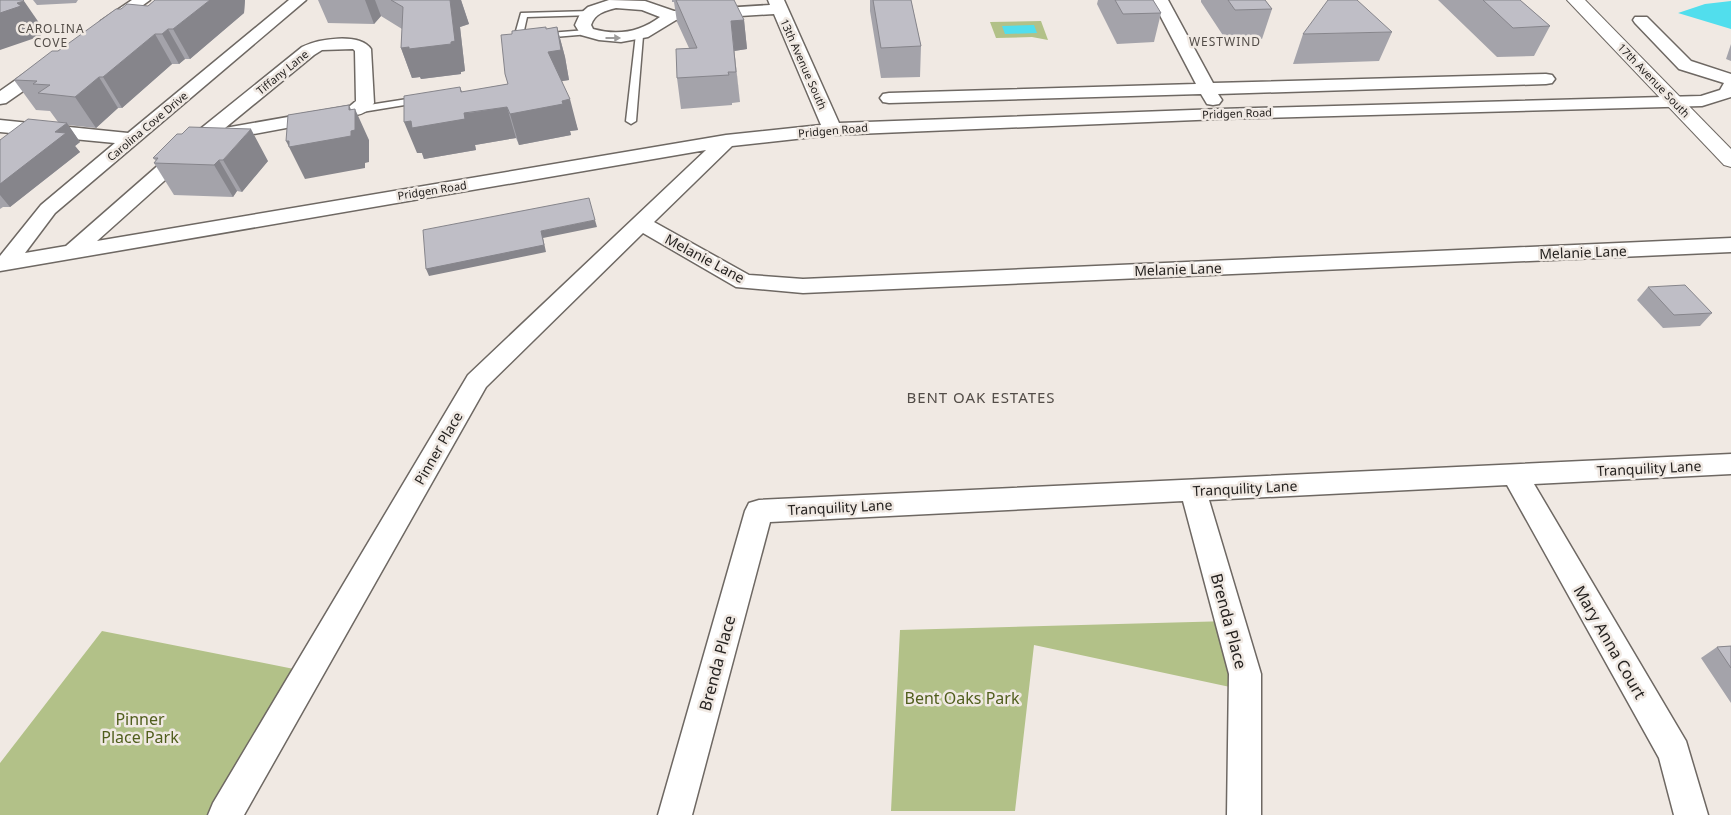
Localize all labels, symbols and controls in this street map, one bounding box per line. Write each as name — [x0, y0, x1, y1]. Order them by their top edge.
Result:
street label: 13th Avenue South — [777, 16, 831, 112]
district label: CAROLINA COVE — [17, 20, 85, 51]
district label: WESTWIND — [1189, 33, 1261, 50]
one-way arrow — [606, 34, 622, 42]
street label: 17th Avenue South — [1615, 40, 1693, 120]
street label: Tiffany Lane — [253, 46, 311, 98]
street label: Carolina Cove Drive — [104, 88, 190, 164]
street label: Pridgen Road — [1202, 104, 1272, 122]
street label: Pridgen Road — [798, 119, 868, 141]
street label: Pridgen Road — [396, 177, 468, 203]
street label: Melanie Lane — [662, 229, 748, 287]
street label: Melanie Lane — [1539, 241, 1627, 263]
street label: Melanie Lane — [1134, 258, 1222, 280]
district label: BENT OAK ESTATES — [906, 387, 1056, 407]
street label: Pinner Place — [409, 408, 467, 488]
street label: Tranquility Lane — [1596, 456, 1702, 480]
street label: Tranquility Lane — [1192, 476, 1298, 500]
street label: Tranquility Lane — [787, 495, 893, 519]
street label: Brenda Place — [1206, 571, 1252, 671]
street label: Mary Anna Court — [1569, 581, 1652, 703]
street label: Brenda Place — [694, 613, 740, 713]
park label: Bent Oaks Park — [905, 687, 1020, 709]
park label: Pinner Place Park — [101, 708, 179, 748]

